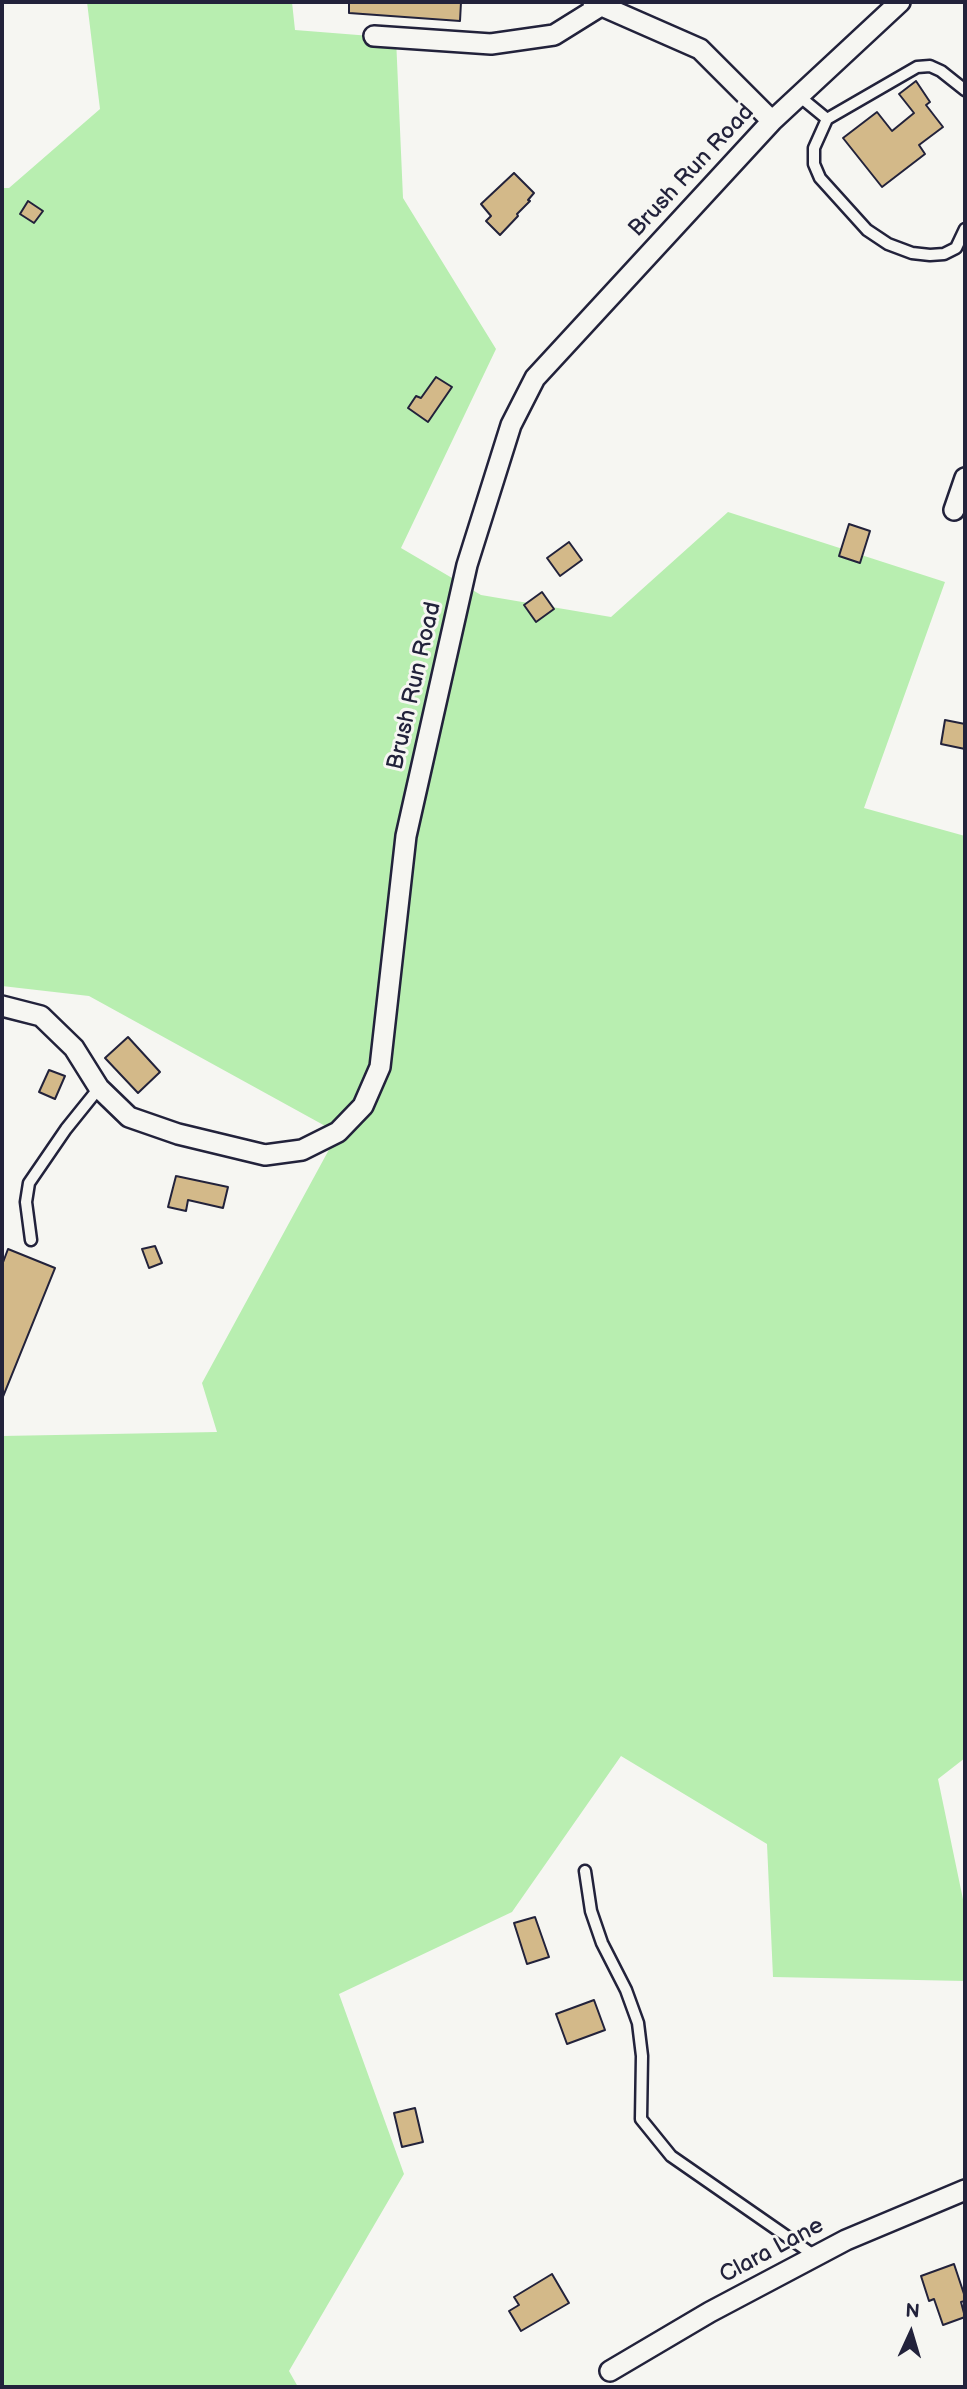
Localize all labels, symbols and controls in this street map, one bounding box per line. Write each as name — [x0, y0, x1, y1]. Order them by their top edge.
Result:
street label: Brush Run Road — [624, 99, 760, 243]
street label: Brush Run Road — [382, 600, 448, 772]
street label: Clara Lane — [715, 2212, 829, 2290]
north arrow — [876, 2298, 946, 2368]
text: N — [905, 2300, 920, 2324]

